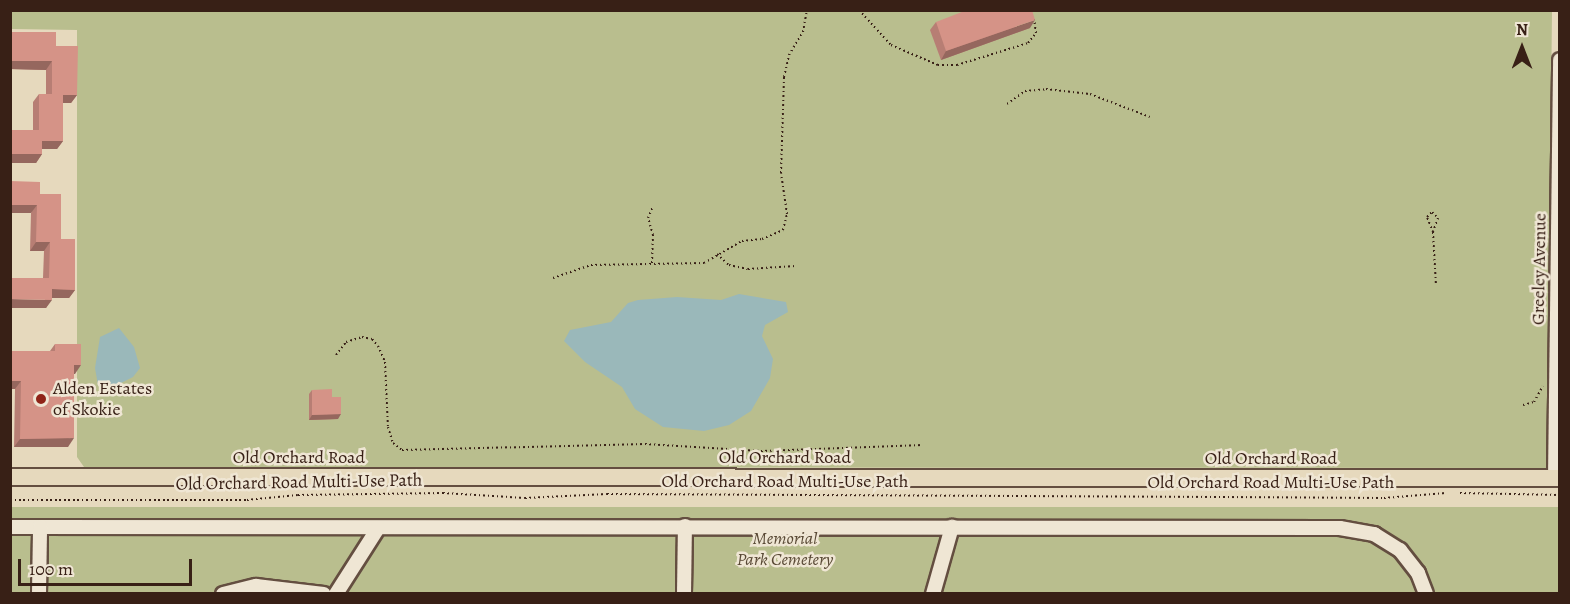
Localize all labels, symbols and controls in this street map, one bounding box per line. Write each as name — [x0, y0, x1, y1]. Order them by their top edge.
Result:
north arrow — [1492, 18, 1552, 78]
text: N — [1516, 19, 1528, 41]
street label: Greeley Avenue — [1527, 213, 1551, 325]
place label: Alden Estates of Skokie — [53, 378, 152, 420]
marker: Alden Estates of Skokie — [34, 392, 48, 406]
street label: Old Orchard Road — [233, 446, 365, 468]
street label: Old Orchard Road — [719, 446, 851, 468]
street label: Old Orchard Road — [1205, 447, 1337, 469]
street label: Old Orchard Road Multi-Use Path — [175, 469, 423, 495]
street label: Old Orchard Road Multi-Use Path — [662, 470, 908, 492]
street label: Old Orchard Road Multi-Use Path — [1148, 471, 1394, 493]
park label: Memorial Park Cemetery — [737, 528, 833, 570]
scale bar — [21, 547, 195, 585]
text: 100 m — [29, 557, 73, 581]

